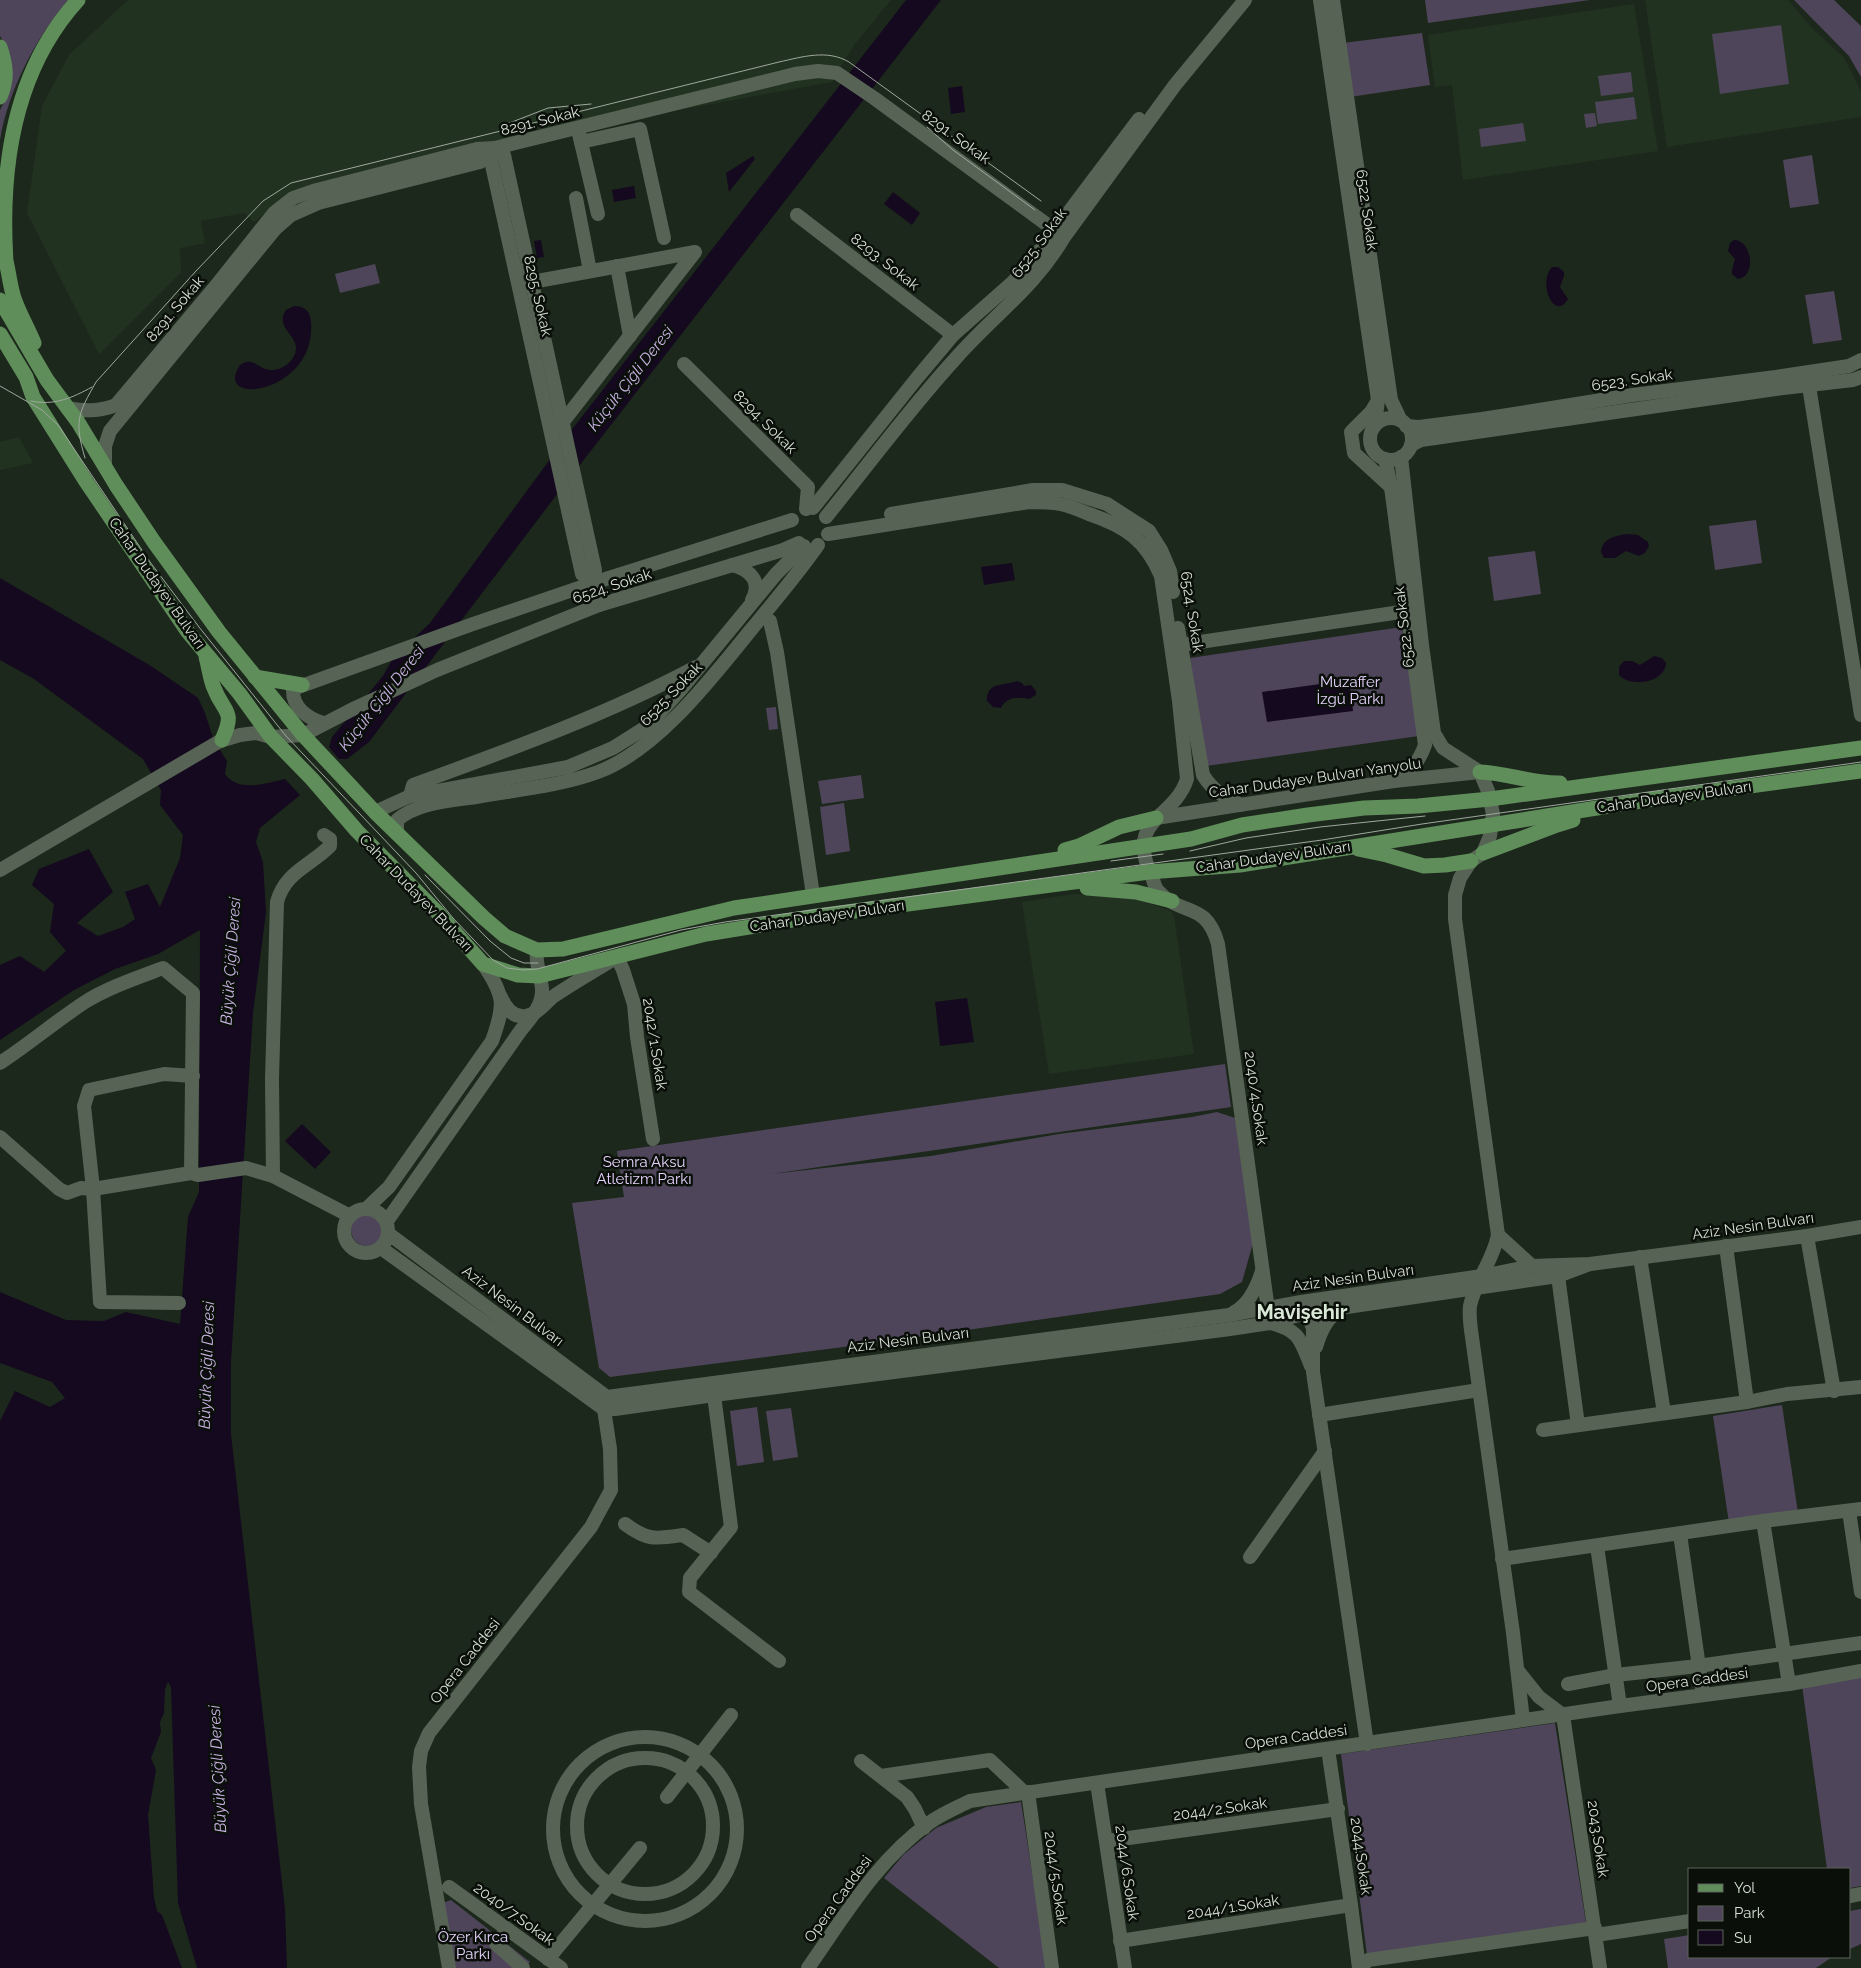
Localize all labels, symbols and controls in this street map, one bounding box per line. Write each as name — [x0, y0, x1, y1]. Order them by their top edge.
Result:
street label: 8291. Sokak — [499, 102, 581, 139]
street label: 8291. Sokak — [918, 106, 994, 168]
street label: 6522. Sokak — [1352, 168, 1382, 252]
street label: 6525. Sokak — [1008, 205, 1070, 281]
street label: 8293. Sokak — [847, 230, 923, 294]
street label: 8295. Sokak — [520, 254, 556, 338]
street label: 8291. Sokak — [142, 272, 208, 346]
water label: Küçük Çiğli Deresi — [583, 322, 678, 435]
street label: 6523. Sokak — [1590, 365, 1674, 395]
street label: 8294. Sokak — [729, 386, 801, 458]
street label: Cahar Dudayev Bulvarı — [105, 514, 209, 652]
street label: 6524. Sokak — [570, 565, 654, 607]
street label: 6524. Sokak — [1177, 570, 1207, 654]
street label: 6522. Sokak — [1390, 585, 1418, 669]
water label: Küçük Çiğli Deresi — [334, 642, 429, 755]
street label: 6525. Sokak — [636, 658, 706, 730]
park label: Muzaffer İzgü Parkı — [1317, 673, 1383, 708]
street label: Cahar Dudayev Bulvarı Yanyolu — [1208, 754, 1422, 802]
street label: Cahar Dudayev Bulvarı — [1595, 777, 1753, 817]
street label: Cahar Dudayev Bulvarı — [355, 831, 477, 955]
street label: Cahar Dudayev Bulvarı — [1194, 837, 1352, 877]
water label: Büyük Çiğli Deresi — [217, 896, 244, 1026]
street label: Cahar Dudayev Bulvarı — [748, 896, 906, 936]
street label: 2042/1.Sokak — [639, 997, 671, 1091]
street label: 2040/4.Sokak — [1240, 1050, 1272, 1146]
park label: Semra Aksu Atletizm Parkı — [597, 1153, 691, 1188]
street label: Aziz Nesin Bulvarı — [1691, 1209, 1815, 1243]
street label: Aziz Nesin Bulvarı — [1291, 1261, 1415, 1295]
street label: Aziz Nesin Bulvarı — [459, 1262, 567, 1350]
water label: Büyük Çiğli Deresi — [195, 1300, 218, 1429]
district label: Mavişehir — [1256, 1300, 1348, 1324]
street label: Aziz Nesin Bulvarı — [846, 1324, 970, 1356]
street label: Opera Caddesi — [426, 1615, 504, 1707]
street label: Opera Caddesi — [1645, 1664, 1749, 1696]
water label: Büyük Çiğli Deresi — [205, 1704, 230, 1833]
street label: Opera Caddesi — [1244, 1721, 1348, 1753]
street label: 2044/2.Sokak — [1172, 1793, 1268, 1825]
street label: 2043.Sokak — [1584, 1799, 1612, 1879]
street label: 2044.Sokak — [1347, 1816, 1375, 1896]
street label: 2044/6.Sokak — [1111, 1824, 1143, 1922]
street label: 2044/5.Sokak — [1040, 1830, 1072, 1926]
street label: Opera Caddesi — [800, 1852, 876, 1946]
legend — [1688, 1868, 1851, 1958]
street label: 2040/7.Sokak — [470, 1879, 558, 1949]
text: Yol — [1734, 1879, 1756, 1897]
street label: 2044/1.Sokak — [1185, 1891, 1281, 1923]
text: Park — [1734, 1904, 1765, 1922]
park label: Özer Kırca Parkı — [438, 1927, 508, 1963]
text: Su — [1734, 1929, 1752, 1947]

